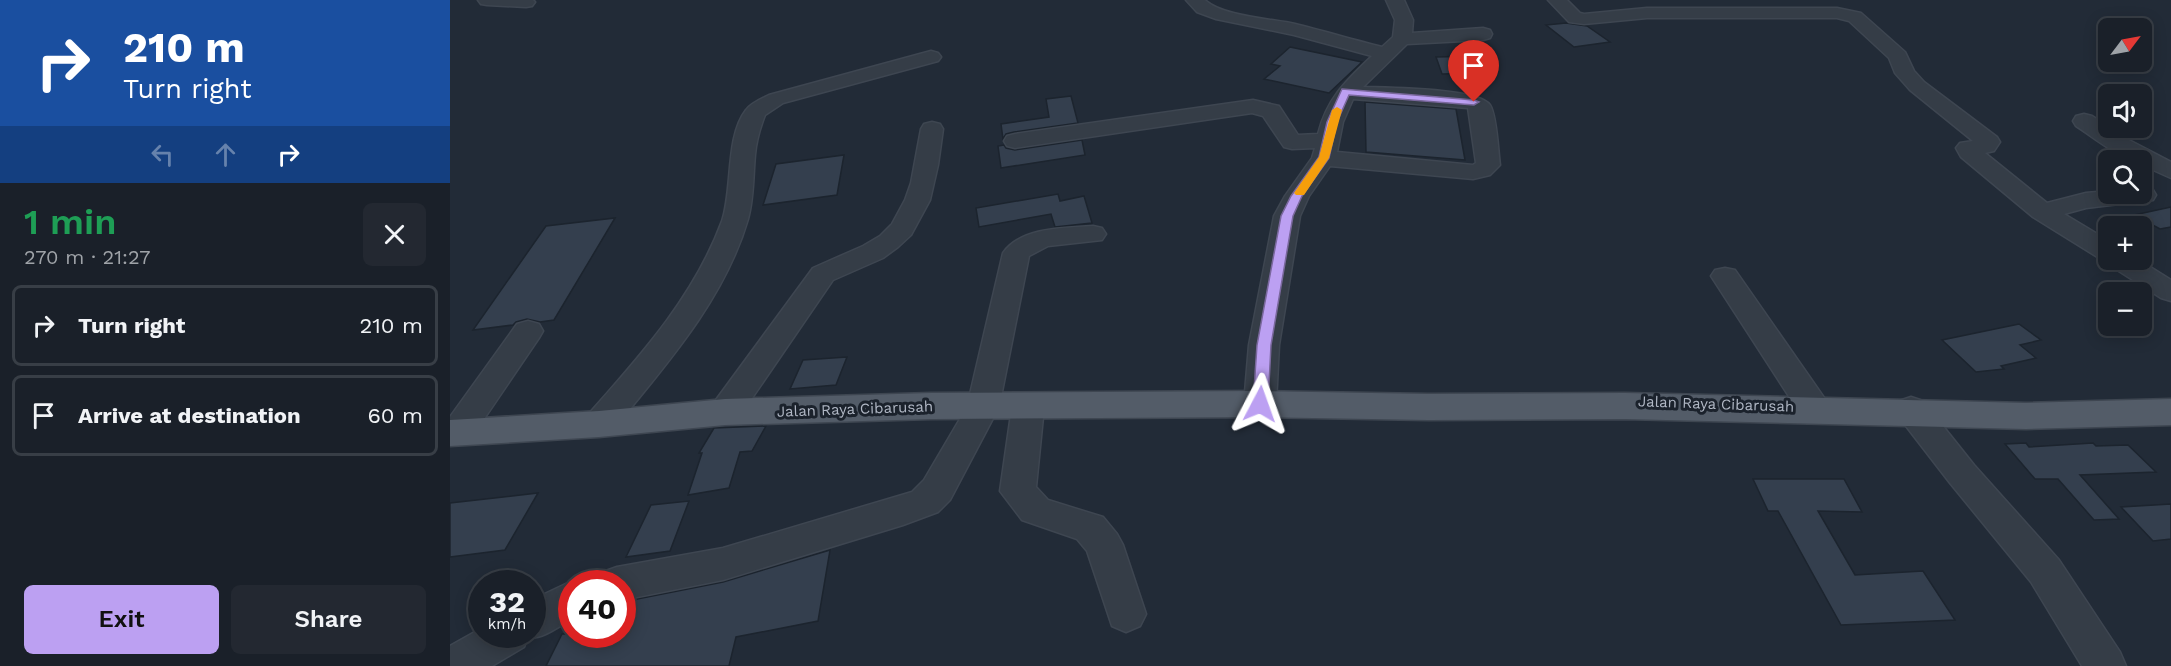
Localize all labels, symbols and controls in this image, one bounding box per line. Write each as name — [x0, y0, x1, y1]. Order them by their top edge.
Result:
north arrow — [2098, 18, 2152, 72]
map controls — [2098, 18, 2152, 336]
text: 210 m — [123, 23, 245, 72]
icon: right — [24, 24, 102, 102]
pin — [1448, 40, 1499, 102]
icon: arrive — [1457, 49, 1490, 82]
text: Turn right — [123, 73, 252, 105]
button: sound — [2098, 84, 2152, 138]
icon: left — [146, 138, 179, 171]
icon: ahead — [209, 138, 242, 171]
icon: right — [272, 138, 305, 171]
button: search — [2098, 150, 2152, 204]
text: 1 min — [24, 201, 116, 243]
button: close — [363, 203, 426, 266]
button: + — [2098, 216, 2152, 270]
text: 270 m · 21:27 — [24, 245, 150, 269]
button: − — [2098, 282, 2152, 336]
icon: right — [27, 309, 60, 342]
text: Turn right — [78, 313, 185, 338]
text: 210 m — [359, 313, 423, 338]
position arrow — [1228, 372, 1292, 436]
street label: Jalan Raya Cibarusah — [1638, 392, 1794, 416]
street label: Jalan Raya Cibarusah — [777, 397, 933, 421]
icon: arrive — [27, 399, 60, 432]
text: Arrive at destination — [78, 403, 301, 428]
text: 60 m — [367, 403, 423, 428]
speed limit sign: 40 — [558, 570, 636, 648]
text: 32 — [489, 584, 525, 619]
button: Exit — [24, 585, 219, 654]
button: Share — [231, 585, 426, 654]
text: km/h — [488, 615, 526, 633]

